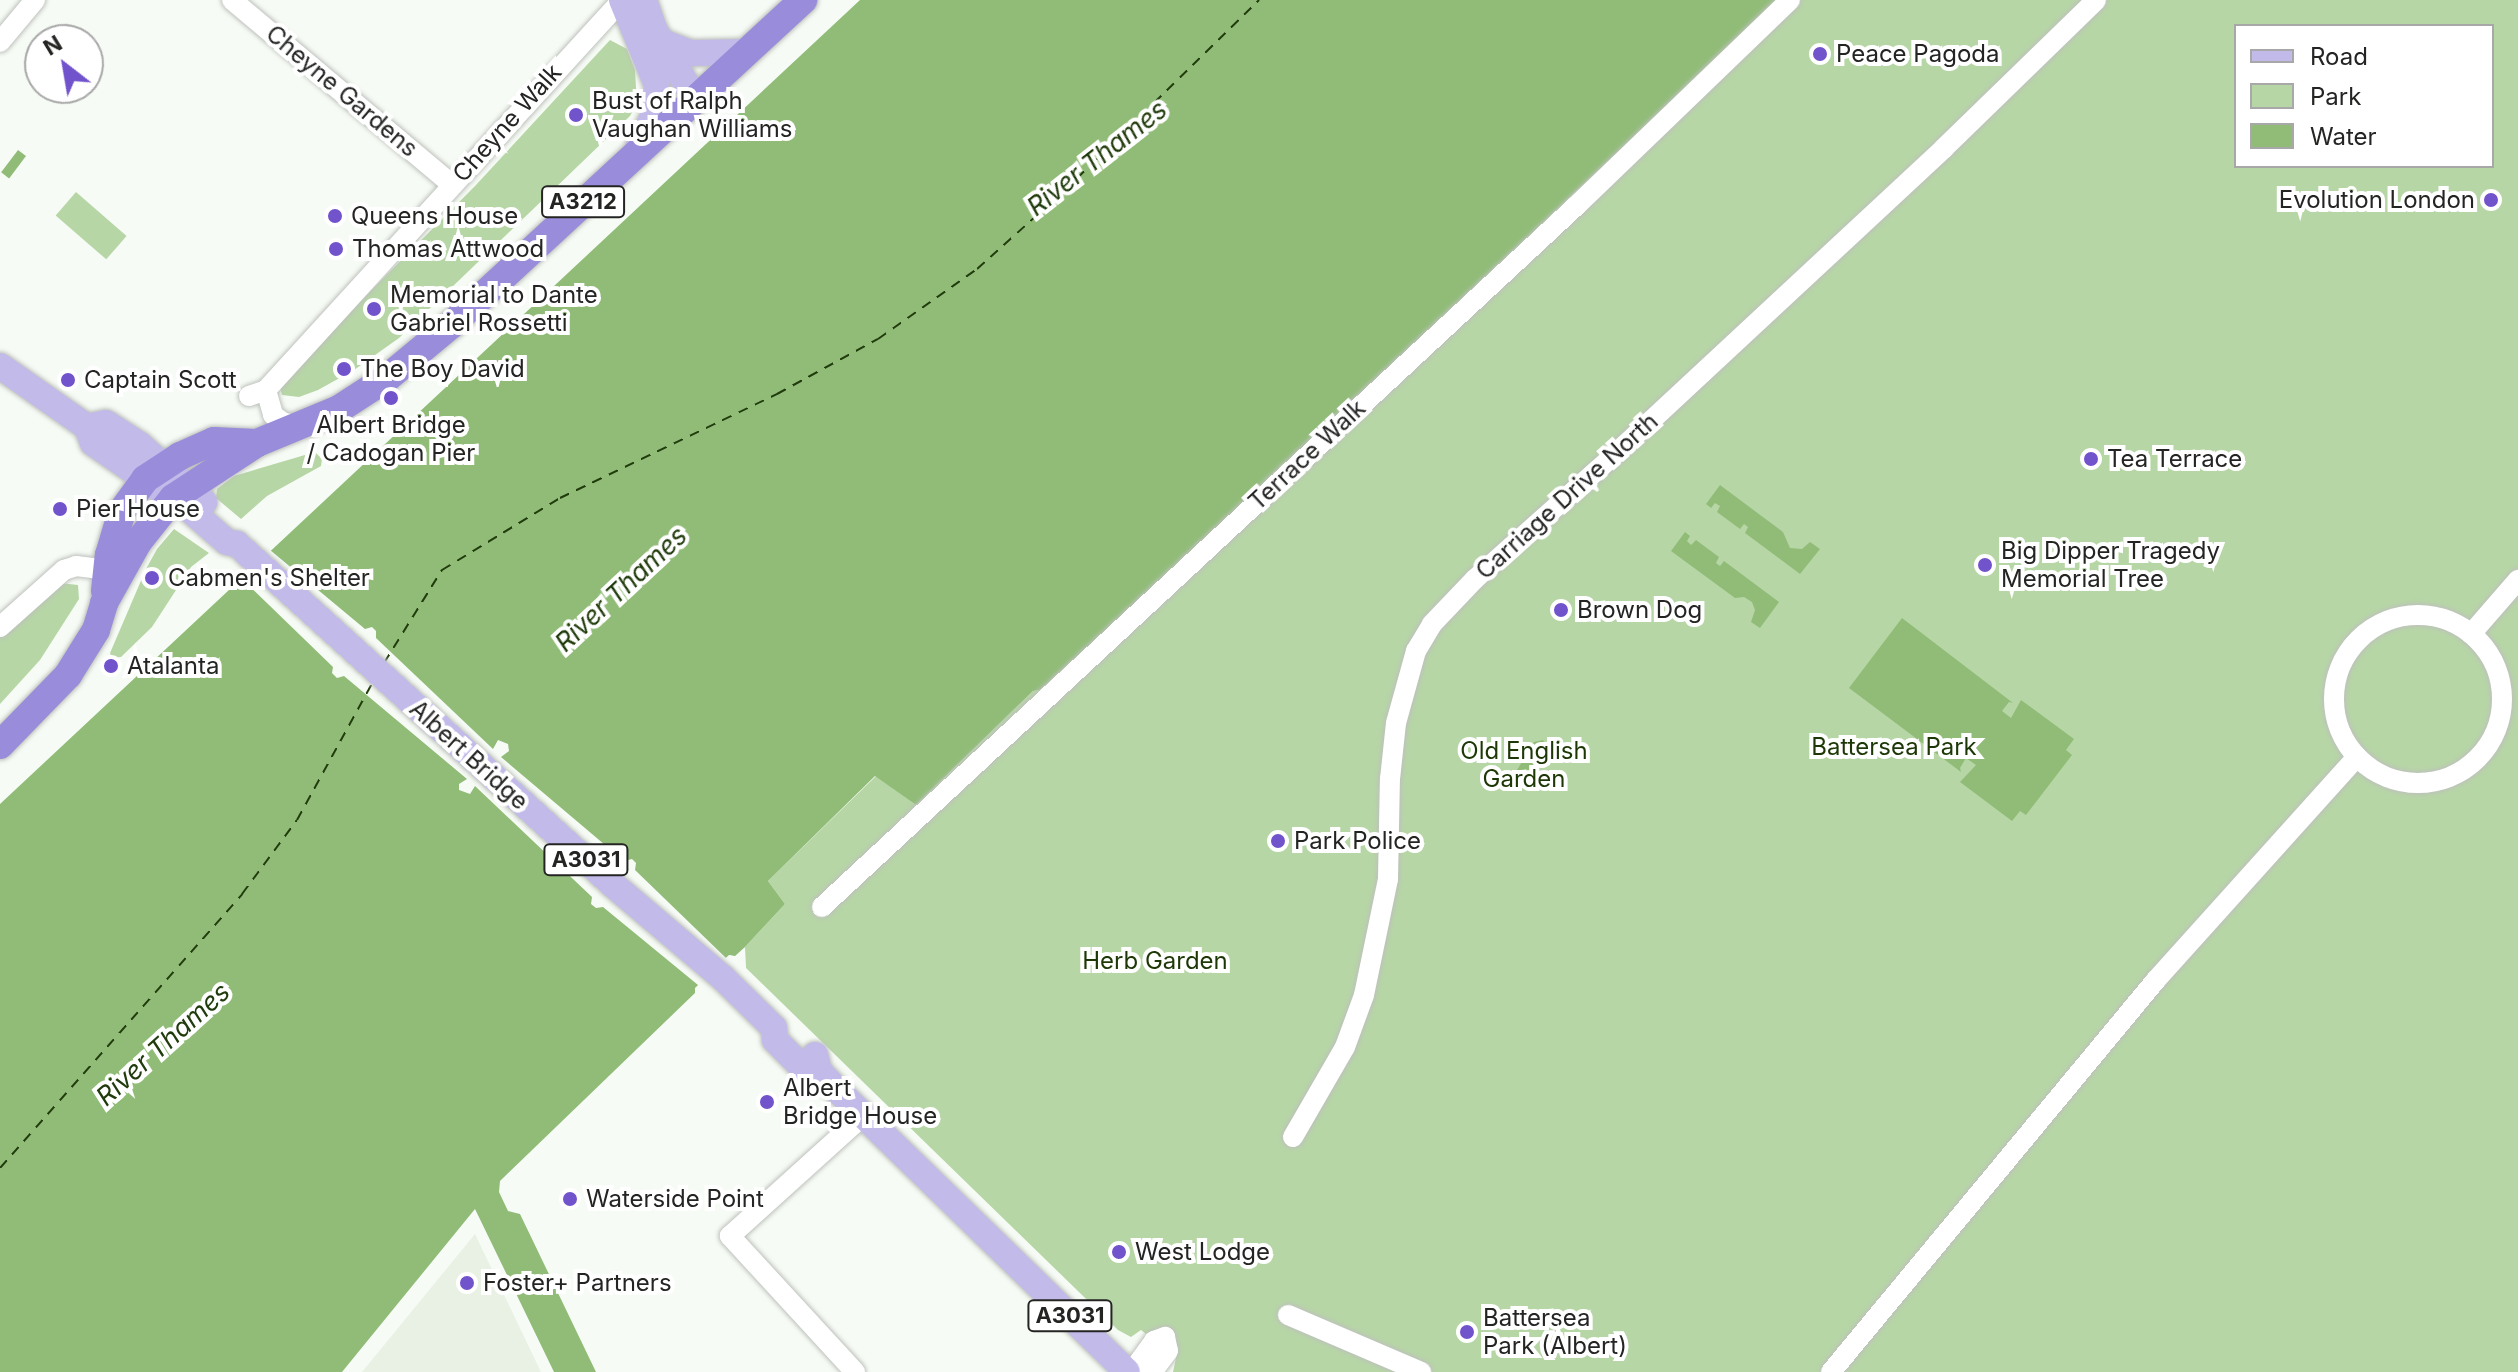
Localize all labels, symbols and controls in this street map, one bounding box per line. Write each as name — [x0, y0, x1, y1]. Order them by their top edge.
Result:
street label: Cheyne Gardens — [260, 19, 424, 163]
north arrow — [24, 24, 104, 104]
legend — [2234, 24, 2494, 168]
text: N — [39, 30, 67, 61]
place label: Peace Pagoda — [1836, 40, 1999, 68]
text: Road — [2310, 42, 2368, 71]
marker: Peace Pagoda — [1811, 45, 1829, 63]
street label: Cheyne Walk — [447, 58, 567, 188]
text: Park — [2310, 82, 2361, 111]
place label: Bust of Ralph Vaughan Williams — [592, 87, 792, 143]
water label: River Thames — [1021, 94, 1173, 222]
marker: Bust of Ralph Vaughan Williams — [567, 106, 585, 124]
text: Water — [2310, 122, 2377, 151]
road number: A3212 — [541, 184, 625, 220]
place label: Evolution London — [2279, 186, 2475, 214]
marker: Evolution London — [2482, 191, 2500, 209]
place label: Queens House — [351, 202, 518, 230]
marker: Queens House — [326, 207, 344, 225]
place label: Thomas Attwood — [352, 235, 544, 263]
marker: Thomas Attwood — [327, 240, 345, 258]
place label: Memorial to Dante Gabriel Rossetti — [390, 281, 598, 337]
marker: Memorial to Dante Gabriel Rossetti — [365, 300, 383, 318]
place label: The Boy David — [360, 355, 525, 383]
marker: The Boy David — [335, 360, 353, 378]
place label: Captain Scott — [84, 366, 237, 394]
marker: Captain Scott — [59, 371, 77, 389]
marker: Albert Bridge / Cadogan Pier — [382, 389, 400, 407]
street label: Terrace Walk — [1243, 394, 1371, 516]
street label: Carriage Drive North — [1470, 407, 1664, 585]
place label: Albert Bridge / Cadogan Pier — [307, 411, 475, 467]
place label: Tea Terrace — [2107, 445, 2242, 473]
marker: Tea Terrace — [2082, 450, 2100, 468]
place label: Pier House — [76, 495, 200, 523]
marker: Pier House — [51, 500, 69, 518]
water label: River Thames — [549, 520, 693, 658]
place label: Big Dipper Tragedy Memorial Tree — [2001, 537, 2220, 593]
marker: Big Dipper Tragedy Memorial Tree — [1976, 556, 1994, 574]
place label: Cabmen's Shelter — [168, 564, 370, 592]
marker: Cabmen's Shelter — [143, 569, 161, 587]
place label: Brown Dog — [1577, 596, 1702, 624]
marker: Brown Dog — [1552, 601, 1570, 619]
place label: Atalanta — [127, 652, 219, 680]
marker: Atalanta — [102, 657, 120, 675]
street label: Albert Bridge — [404, 694, 534, 816]
park label: Battersea Park — [1811, 733, 1977, 761]
park label: Old English Garden — [1460, 737, 1588, 793]
place label: Park Police — [1294, 827, 1421, 855]
marker: Park Police — [1269, 832, 1287, 850]
road number: A3031 — [542, 842, 630, 878]
park label: Herb Garden — [1082, 947, 1228, 975]
water label: River Thames — [90, 976, 236, 1112]
place label: Albert Bridge House — [783, 1074, 937, 1130]
marker: Albert Bridge House — [758, 1093, 776, 1111]
place label: Waterside Point — [586, 1185, 764, 1213]
marker: Waterside Point — [561, 1190, 579, 1208]
place label: West Lodge — [1135, 1238, 1270, 1266]
marker: West Lodge — [1110, 1243, 1128, 1261]
place label: Foster+ Partners — [483, 1269, 672, 1297]
marker: Foster+ Partners — [458, 1274, 476, 1292]
road number: A3031 — [1026, 1298, 1114, 1334]
place label: Battersea Park (Albert) — [1483, 1304, 1627, 1360]
marker: Battersea Park (Albert) — [1458, 1323, 1476, 1341]

